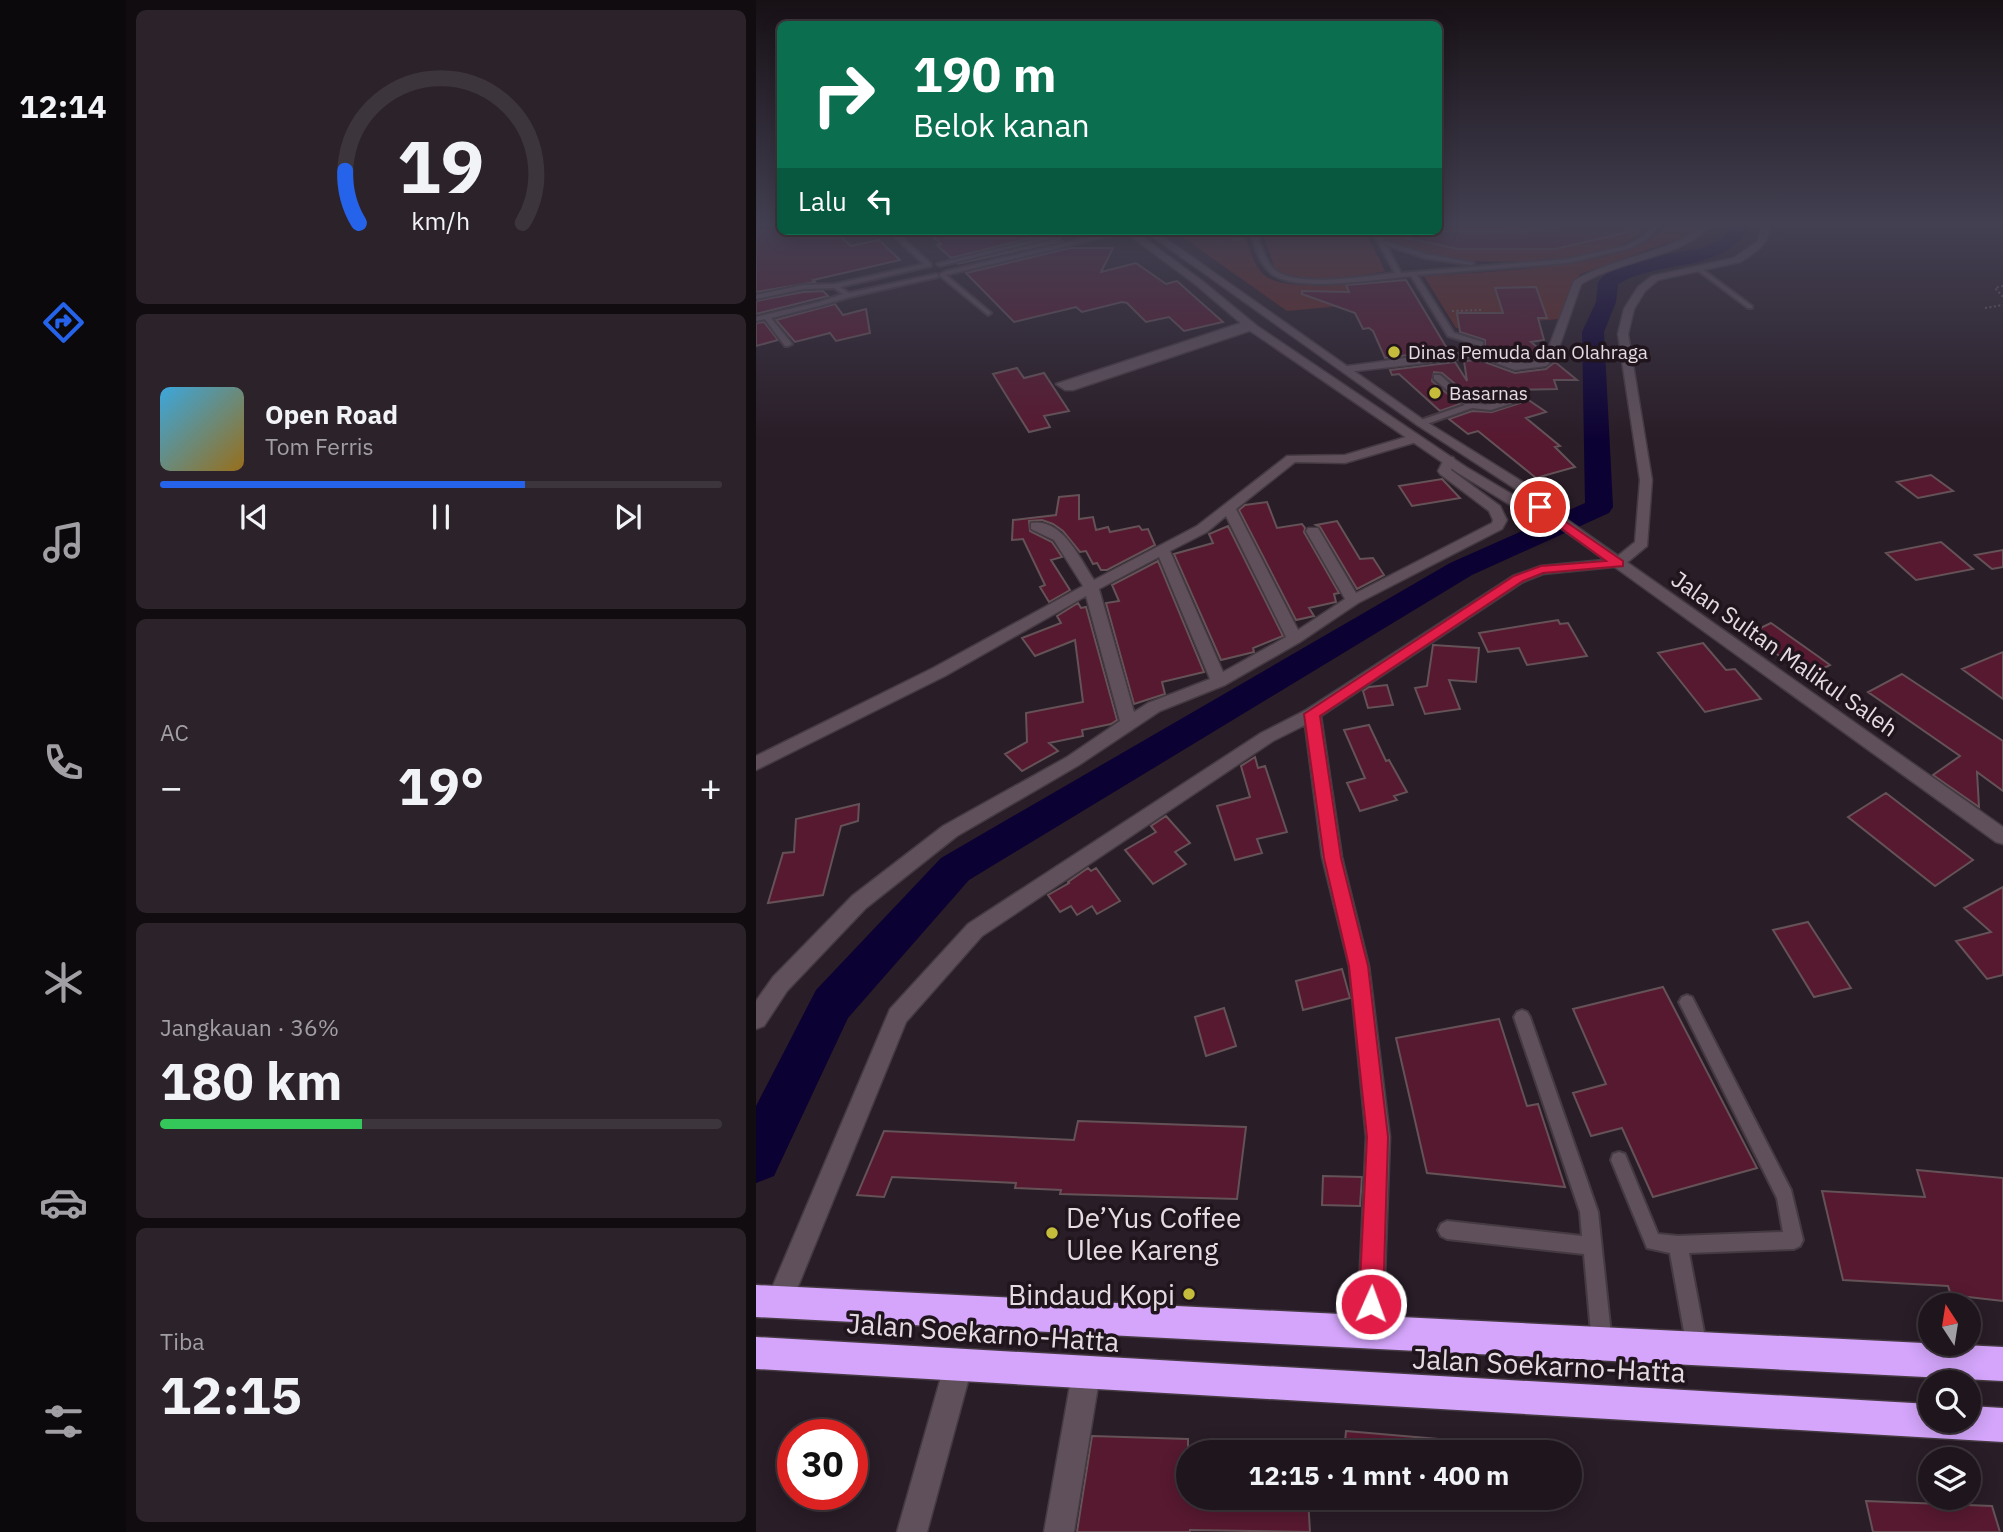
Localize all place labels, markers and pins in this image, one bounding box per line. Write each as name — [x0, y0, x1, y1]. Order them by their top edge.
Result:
place label: Dinas Pemuda dan Olahraga — [1408, 340, 1648, 364]
marker: Dinas Pemuda dan Olahraga — [1386, 344, 1402, 360]
place label: Basarnas — [1449, 381, 1528, 405]
marker: Basarnas — [1427, 385, 1443, 401]
pin — [1510, 477, 1570, 537]
place label: De’Yus Coffee Ulee Kareng — [1066, 1199, 1241, 1268]
marker: De’Yus Coffee Ulee Kareng — [1044, 1225, 1060, 1241]
place label: Bindaud Kopi — [1008, 1276, 1175, 1313]
marker: Bindaud Kopi — [1181, 1286, 1197, 1302]

